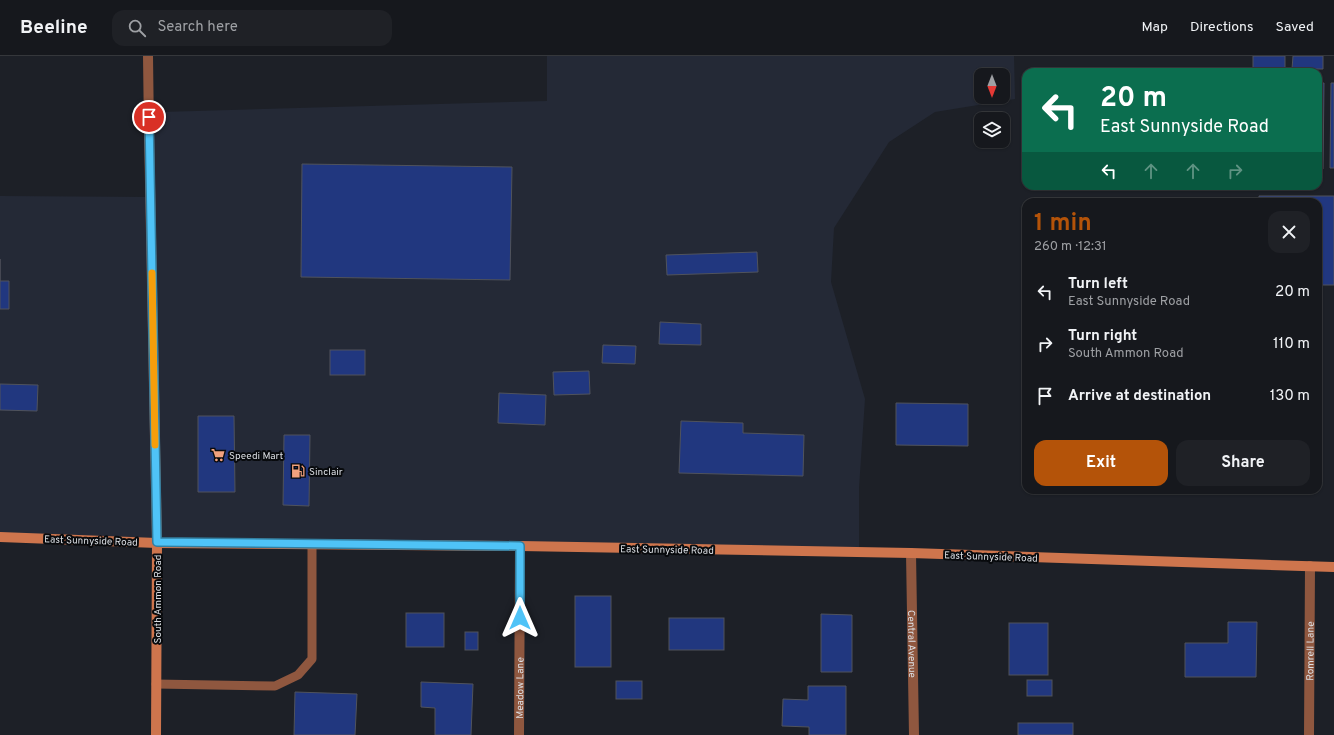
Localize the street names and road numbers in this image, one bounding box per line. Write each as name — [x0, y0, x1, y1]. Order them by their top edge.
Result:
street label: East Sunnyside Road — [44, 533, 138, 550]
street label: East Sunnyside Road — [620, 543, 714, 558]
street label: East Sunnyside Road — [944, 549, 1038, 566]
street label: South Ammon Road — [152, 555, 165, 643]
street label: Central Avenue — [904, 610, 918, 678]
street label: Romrell Lane — [1304, 621, 1318, 681]
street label: Meadow Lane — [514, 657, 527, 719]

